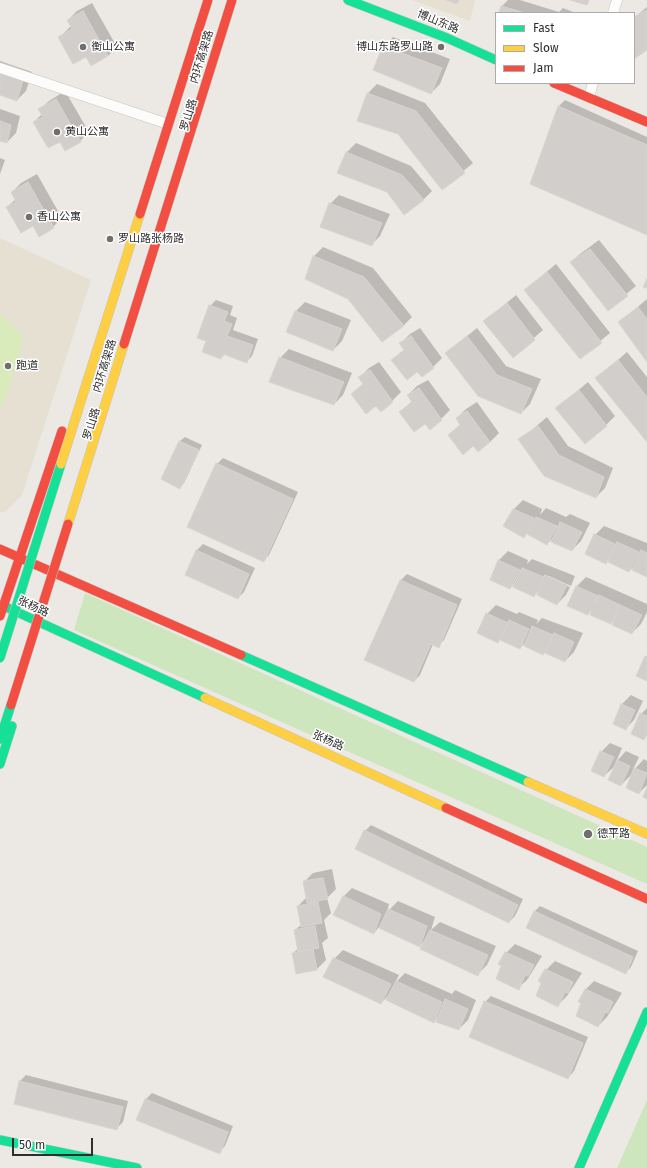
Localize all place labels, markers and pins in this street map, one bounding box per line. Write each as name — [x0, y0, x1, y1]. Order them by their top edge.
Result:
place label: 衡山公寓 — [91, 40, 135, 54]
place label: 博山东路罗山路 — [356, 40, 433, 54]
marker: 衡山公寓 — [78, 42, 88, 52]
marker: 博山东路罗山路 — [436, 42, 446, 52]
place label: 黄山公寓 — [65, 125, 109, 139]
marker: 黄山公寓 — [52, 127, 62, 137]
place label: 香山公寓 — [37, 210, 81, 224]
marker: 香山公寓 — [24, 212, 34, 222]
place label: 罗山路张杨路 — [118, 232, 184, 246]
marker: 罗山路张杨路 — [105, 234, 115, 244]
place label: 跑道 — [16, 359, 38, 373]
marker: 跑道 — [3, 361, 13, 371]
place label: 德平路 — [597, 827, 630, 841]
marker: 德平路 — [582, 828, 594, 840]

